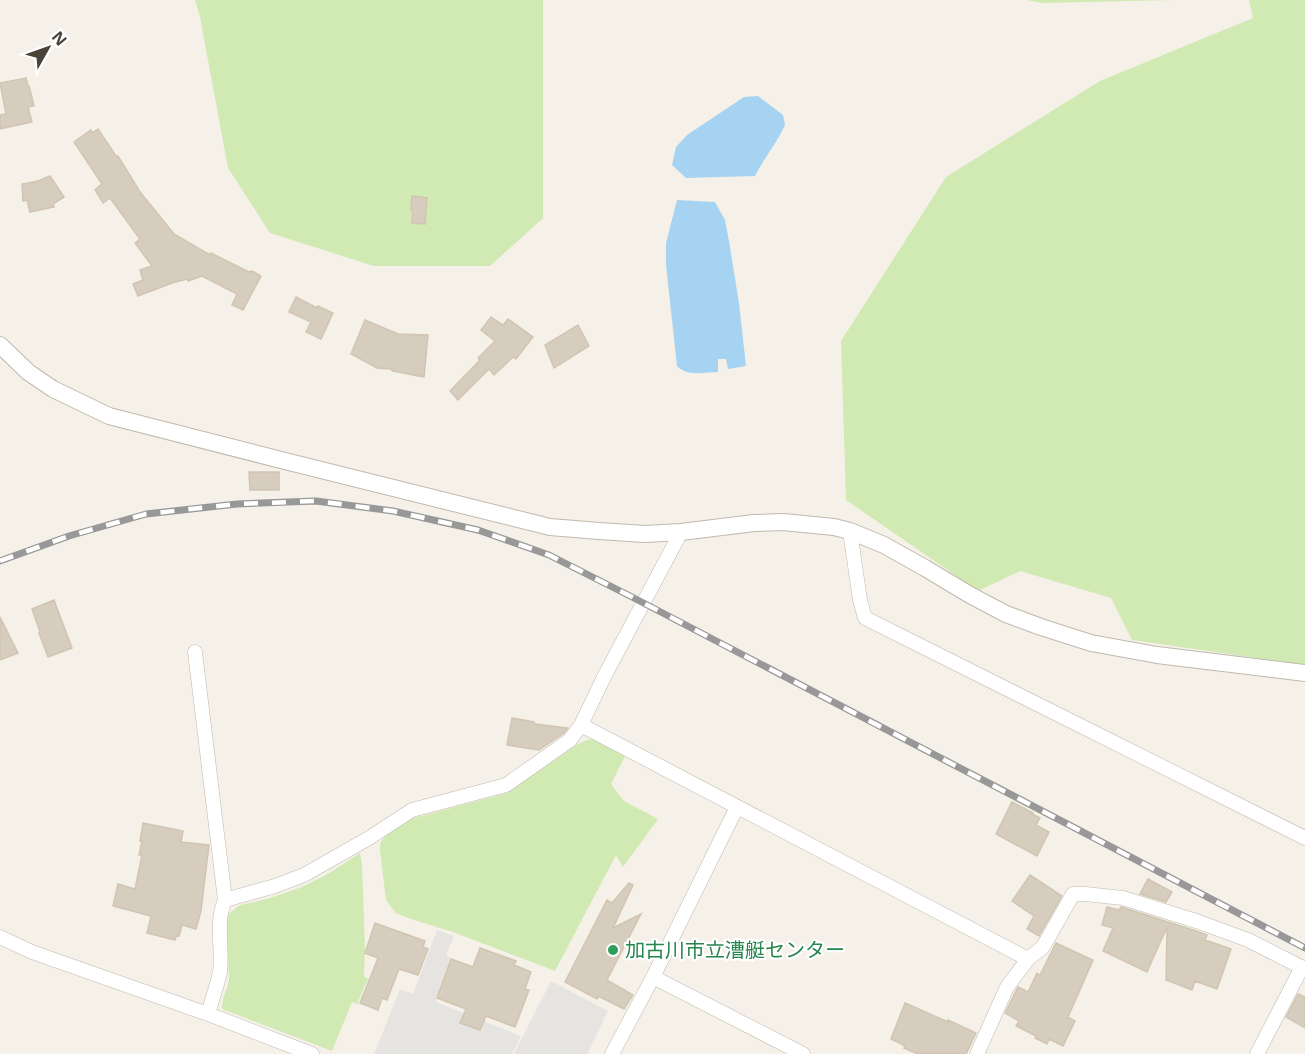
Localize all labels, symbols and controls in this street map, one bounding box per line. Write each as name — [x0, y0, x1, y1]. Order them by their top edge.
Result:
north arrow — [18, 18, 78, 78]
text: N — [47, 26, 72, 50]
place label: 加古川市立漕艇センター — [625, 936, 845, 963]
marker: 加古川市立漕艇センター — [606, 943, 620, 957]

